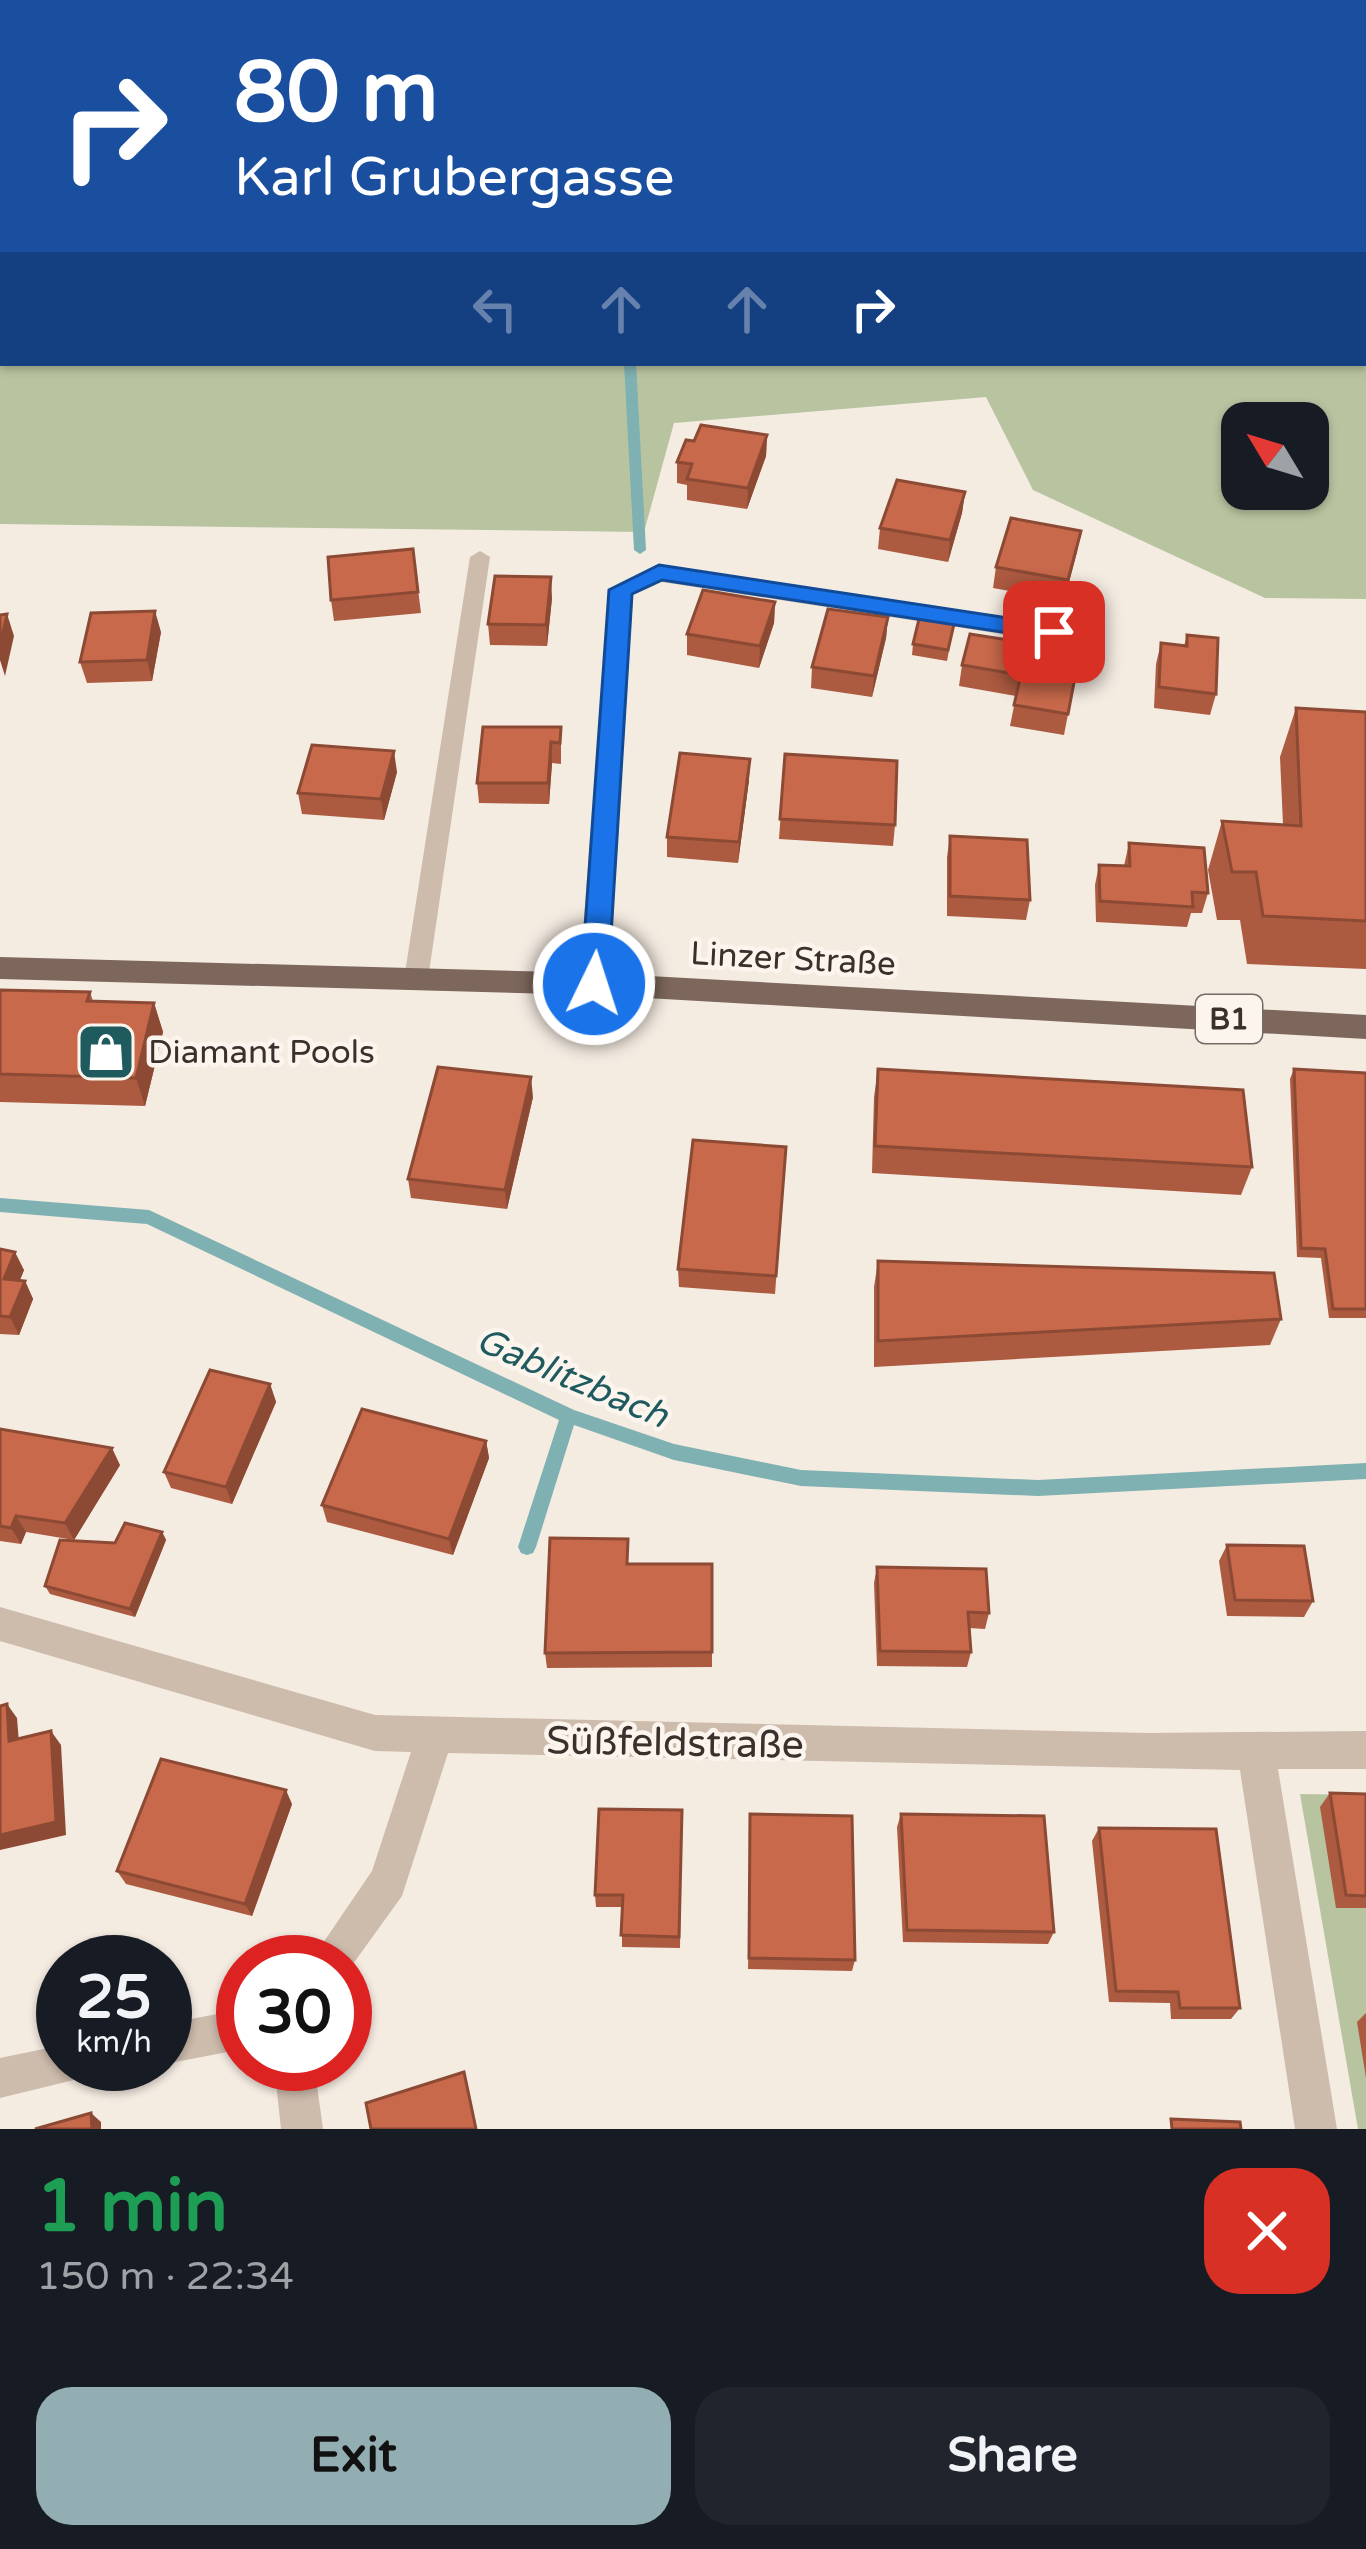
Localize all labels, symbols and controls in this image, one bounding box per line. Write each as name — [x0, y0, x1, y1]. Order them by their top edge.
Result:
text: 80 m — [234, 43, 438, 144]
icon: right — [36, 48, 192, 204]
text: Karl Grubergasse — [234, 145, 674, 210]
icon: left — [462, 276, 528, 342]
icon: ahead — [588, 276, 654, 342]
icon: ahead — [714, 276, 780, 342]
icon: right — [840, 276, 906, 342]
north arrow — [1221, 402, 1329, 510]
map controls — [1221, 402, 1329, 510]
pin — [1003, 581, 1105, 683]
icon: arrive — [1021, 599, 1087, 665]
position arrow — [531, 921, 657, 1047]
street label: Linzer Straße — [689, 934, 897, 984]
road number: B1 — [1196, 995, 1262, 1043]
shop icon: Diamant Pools — [75, 1021, 137, 1083]
place label: Diamant Pools — [148, 1033, 375, 1072]
water label: Gablitzbach — [470, 1318, 675, 1438]
street label: Süßfeldstraße — [546, 1717, 804, 1769]
speed limit sign: 30 — [216, 1935, 372, 2091]
text: 25 — [76, 1962, 152, 2034]
text: km/h — [76, 2024, 152, 2061]
text: 1 min — [36, 2164, 228, 2251]
button: close — [1204, 2168, 1330, 2294]
text: 150 m · 22:34 — [36, 2253, 294, 2300]
button: Exit — [36, 2387, 671, 2525]
button: Share — [695, 2387, 1330, 2525]

